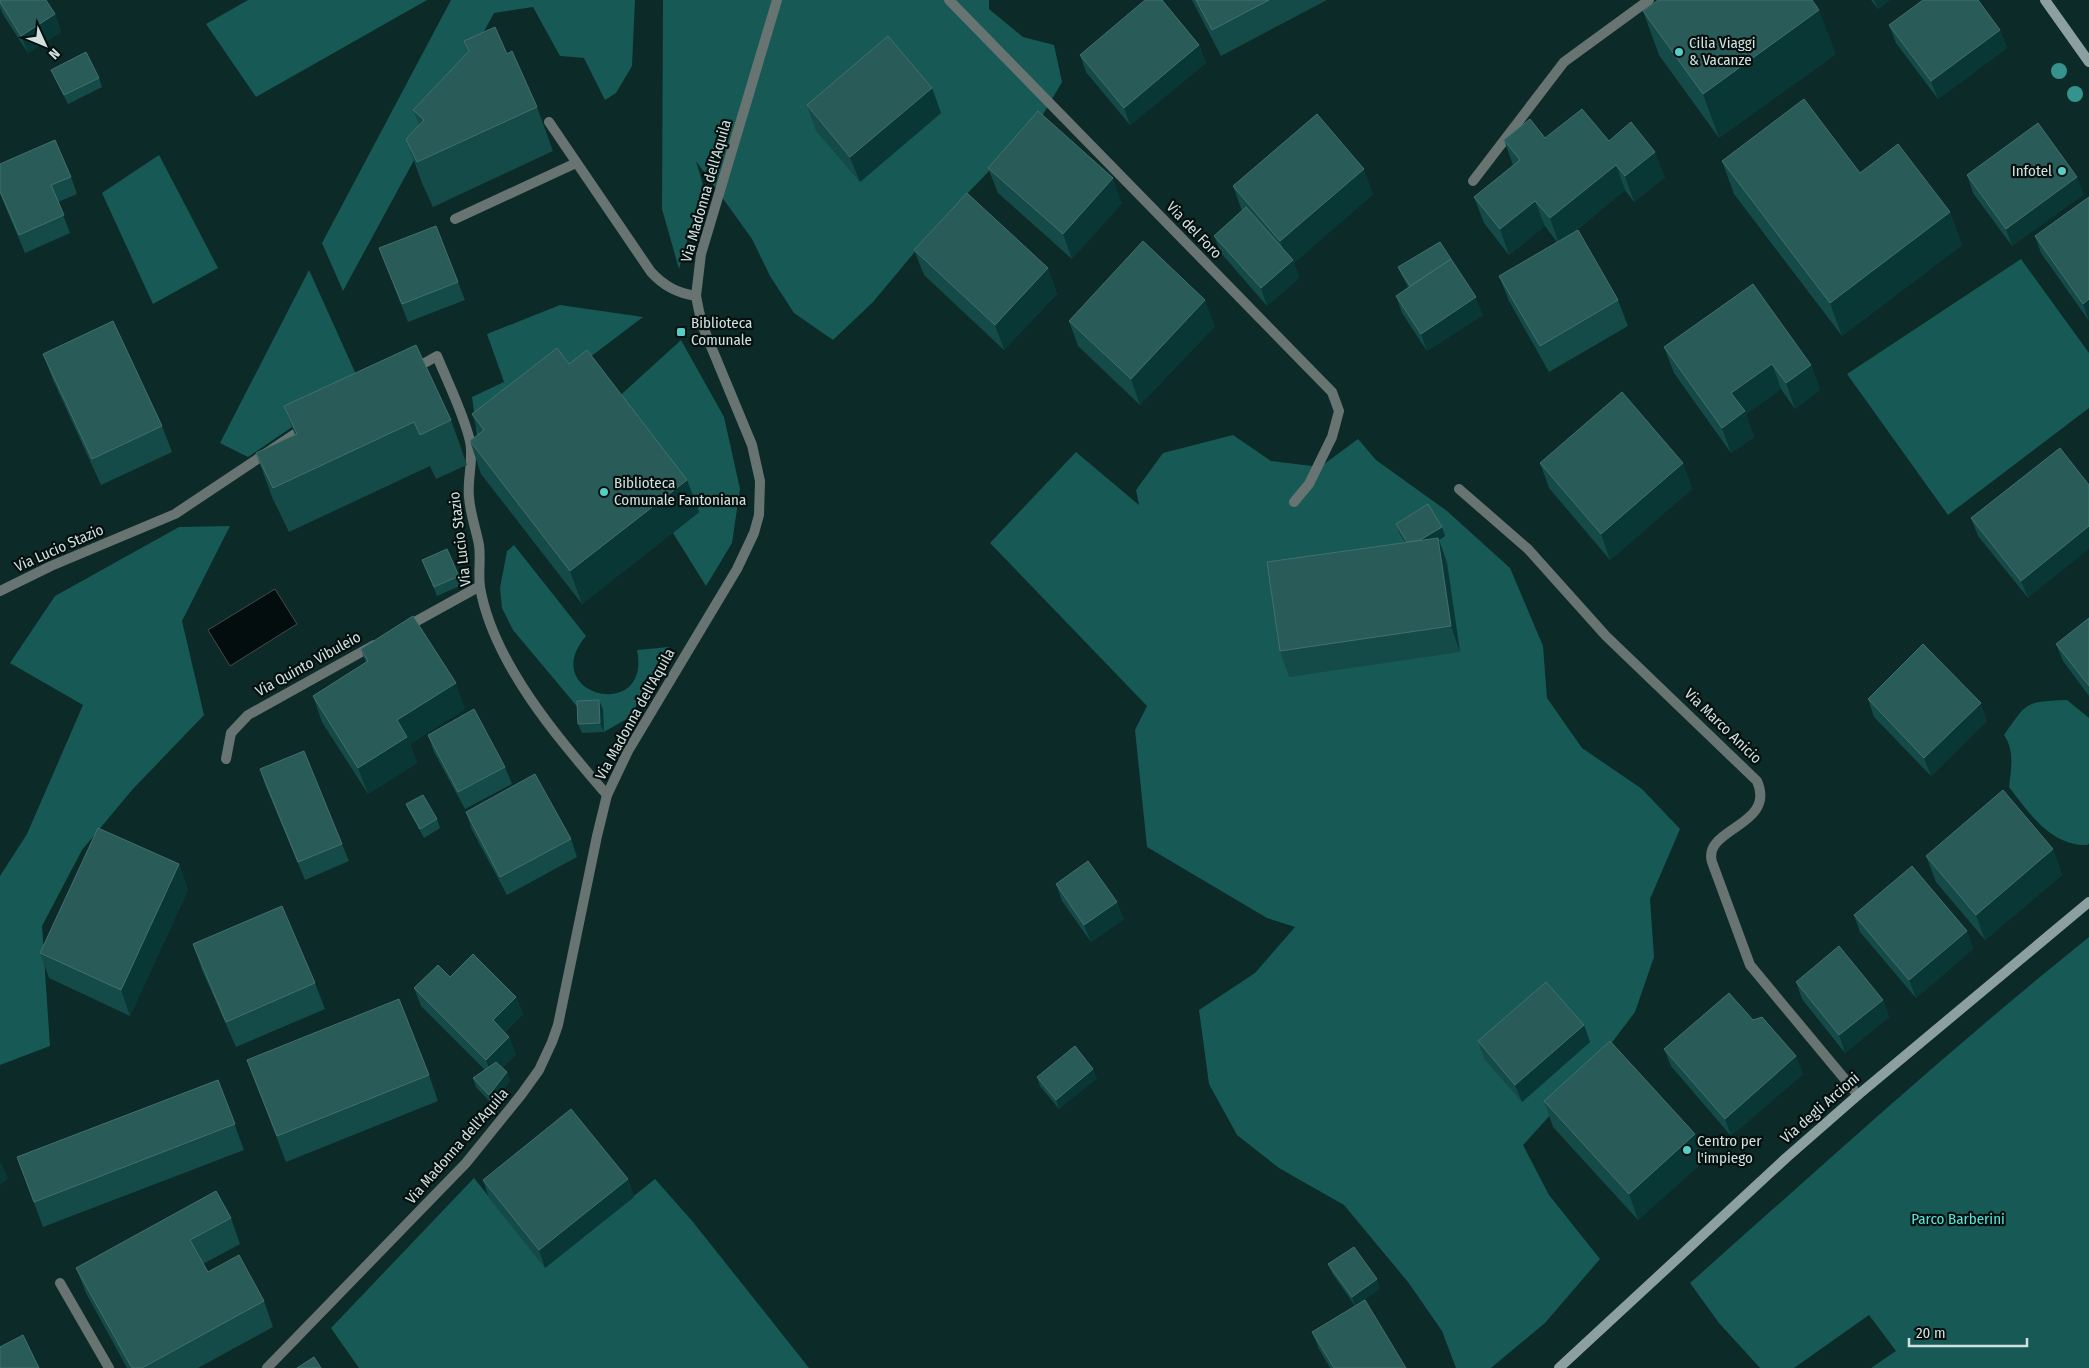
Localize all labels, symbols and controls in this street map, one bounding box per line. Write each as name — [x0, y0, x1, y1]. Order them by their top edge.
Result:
north arrow — [20, 20, 70, 70]
place label: Cilia Viaggi & Vacanze — [1689, 34, 1756, 69]
text: N — [45, 45, 63, 63]
marker: Cilia Viaggi & Vacanze — [1673, 46, 1685, 58]
street label: Via Madonna dell'Aquila — [677, 118, 735, 264]
place label: Infotel — [2012, 162, 2052, 180]
marker: Infotel — [2056, 165, 2068, 177]
street label: Via del Foro — [1163, 198, 1226, 262]
place label: Biblioteca Comunale — [691, 314, 752, 349]
marker: Biblioteca Comunale — [675, 326, 687, 338]
place label: Biblioteca Comunale Fantoniana — [614, 474, 746, 509]
marker: Biblioteca Comunale Fantoniana — [598, 486, 610, 498]
street label: Via Lucio Stazio — [445, 490, 475, 587]
street label: Via Lucio Stazio — [12, 520, 106, 576]
street label: Via Quinto Vibuleio — [252, 628, 364, 700]
street label: Via Madonna dell'Aquila — [591, 645, 679, 783]
street label: Via Marco Anicio — [1681, 685, 1765, 767]
street label: Via degli Arcioni — [1777, 1069, 1863, 1147]
street label: Via Madonna dell'Aquila — [402, 1084, 512, 1208]
place label: Centro per l'impiego — [1697, 1132, 1762, 1167]
marker: Centro per l'impiego — [1681, 1144, 1693, 1156]
park label: Parco Barberini — [1911, 1210, 2005, 1228]
scale bar — [1909, 1316, 2026, 1348]
text: 20 m — [1916, 1324, 1946, 1342]

